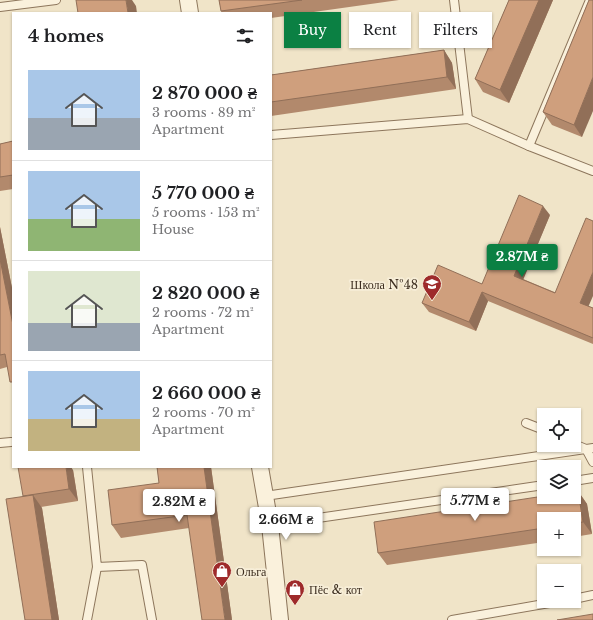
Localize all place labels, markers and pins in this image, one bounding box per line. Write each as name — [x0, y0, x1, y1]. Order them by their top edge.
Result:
pin: 2.87M ₴ — [485, 244, 559, 278]
school or university icon: Школа №48 — [421, 273, 443, 301]
place label: Школа №48 — [350, 277, 418, 292]
pin: 5.77M ₴ — [438, 488, 512, 522]
pin: 2.82M ₴ — [142, 489, 216, 523]
pin: 2.66M ₴ — [249, 507, 323, 541]
shop icon: Ольга — [211, 560, 233, 588]
place label: Ольга — [236, 564, 267, 579]
shop icon: Пёс & кот — [284, 578, 306, 606]
place label: Пёс & кот — [309, 582, 363, 597]

